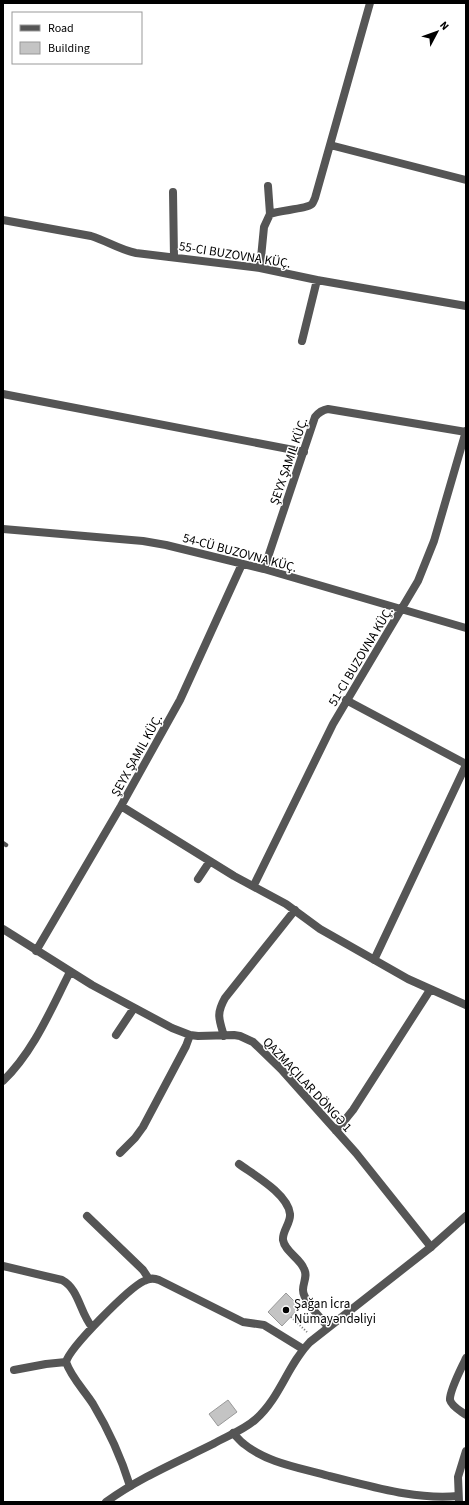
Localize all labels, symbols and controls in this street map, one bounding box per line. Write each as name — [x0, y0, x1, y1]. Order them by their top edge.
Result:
legend — [12, 12, 142, 64]
north arrow — [417, 12, 457, 52]
text: N — [436, 18, 452, 33]
text: Road — [48, 20, 74, 37]
text: Building — [48, 40, 90, 57]
street label: 55-CI BUZOVNA KÜÇ. — [178, 237, 292, 273]
street label: ŞEYX ŞAMIL KÜÇ. — [266, 415, 312, 507]
street label: 54-CÜ BUZOVNA KÜÇ. — [181, 529, 299, 577]
street label: 51-CI BUZOVNA KÜÇ. — [324, 604, 398, 710]
street label: ŞEYX ŞAMIL KÜÇ. — [107, 711, 167, 800]
street label: QAZMAÇILAR DÖNGƏ 1 — [259, 1033, 356, 1136]
place label: Şağan İcra Nümayəndəliyi — [294, 1295, 376, 1328]
marker: Şağan İcra Nümayəndəliyi — [281, 1305, 291, 1315]

